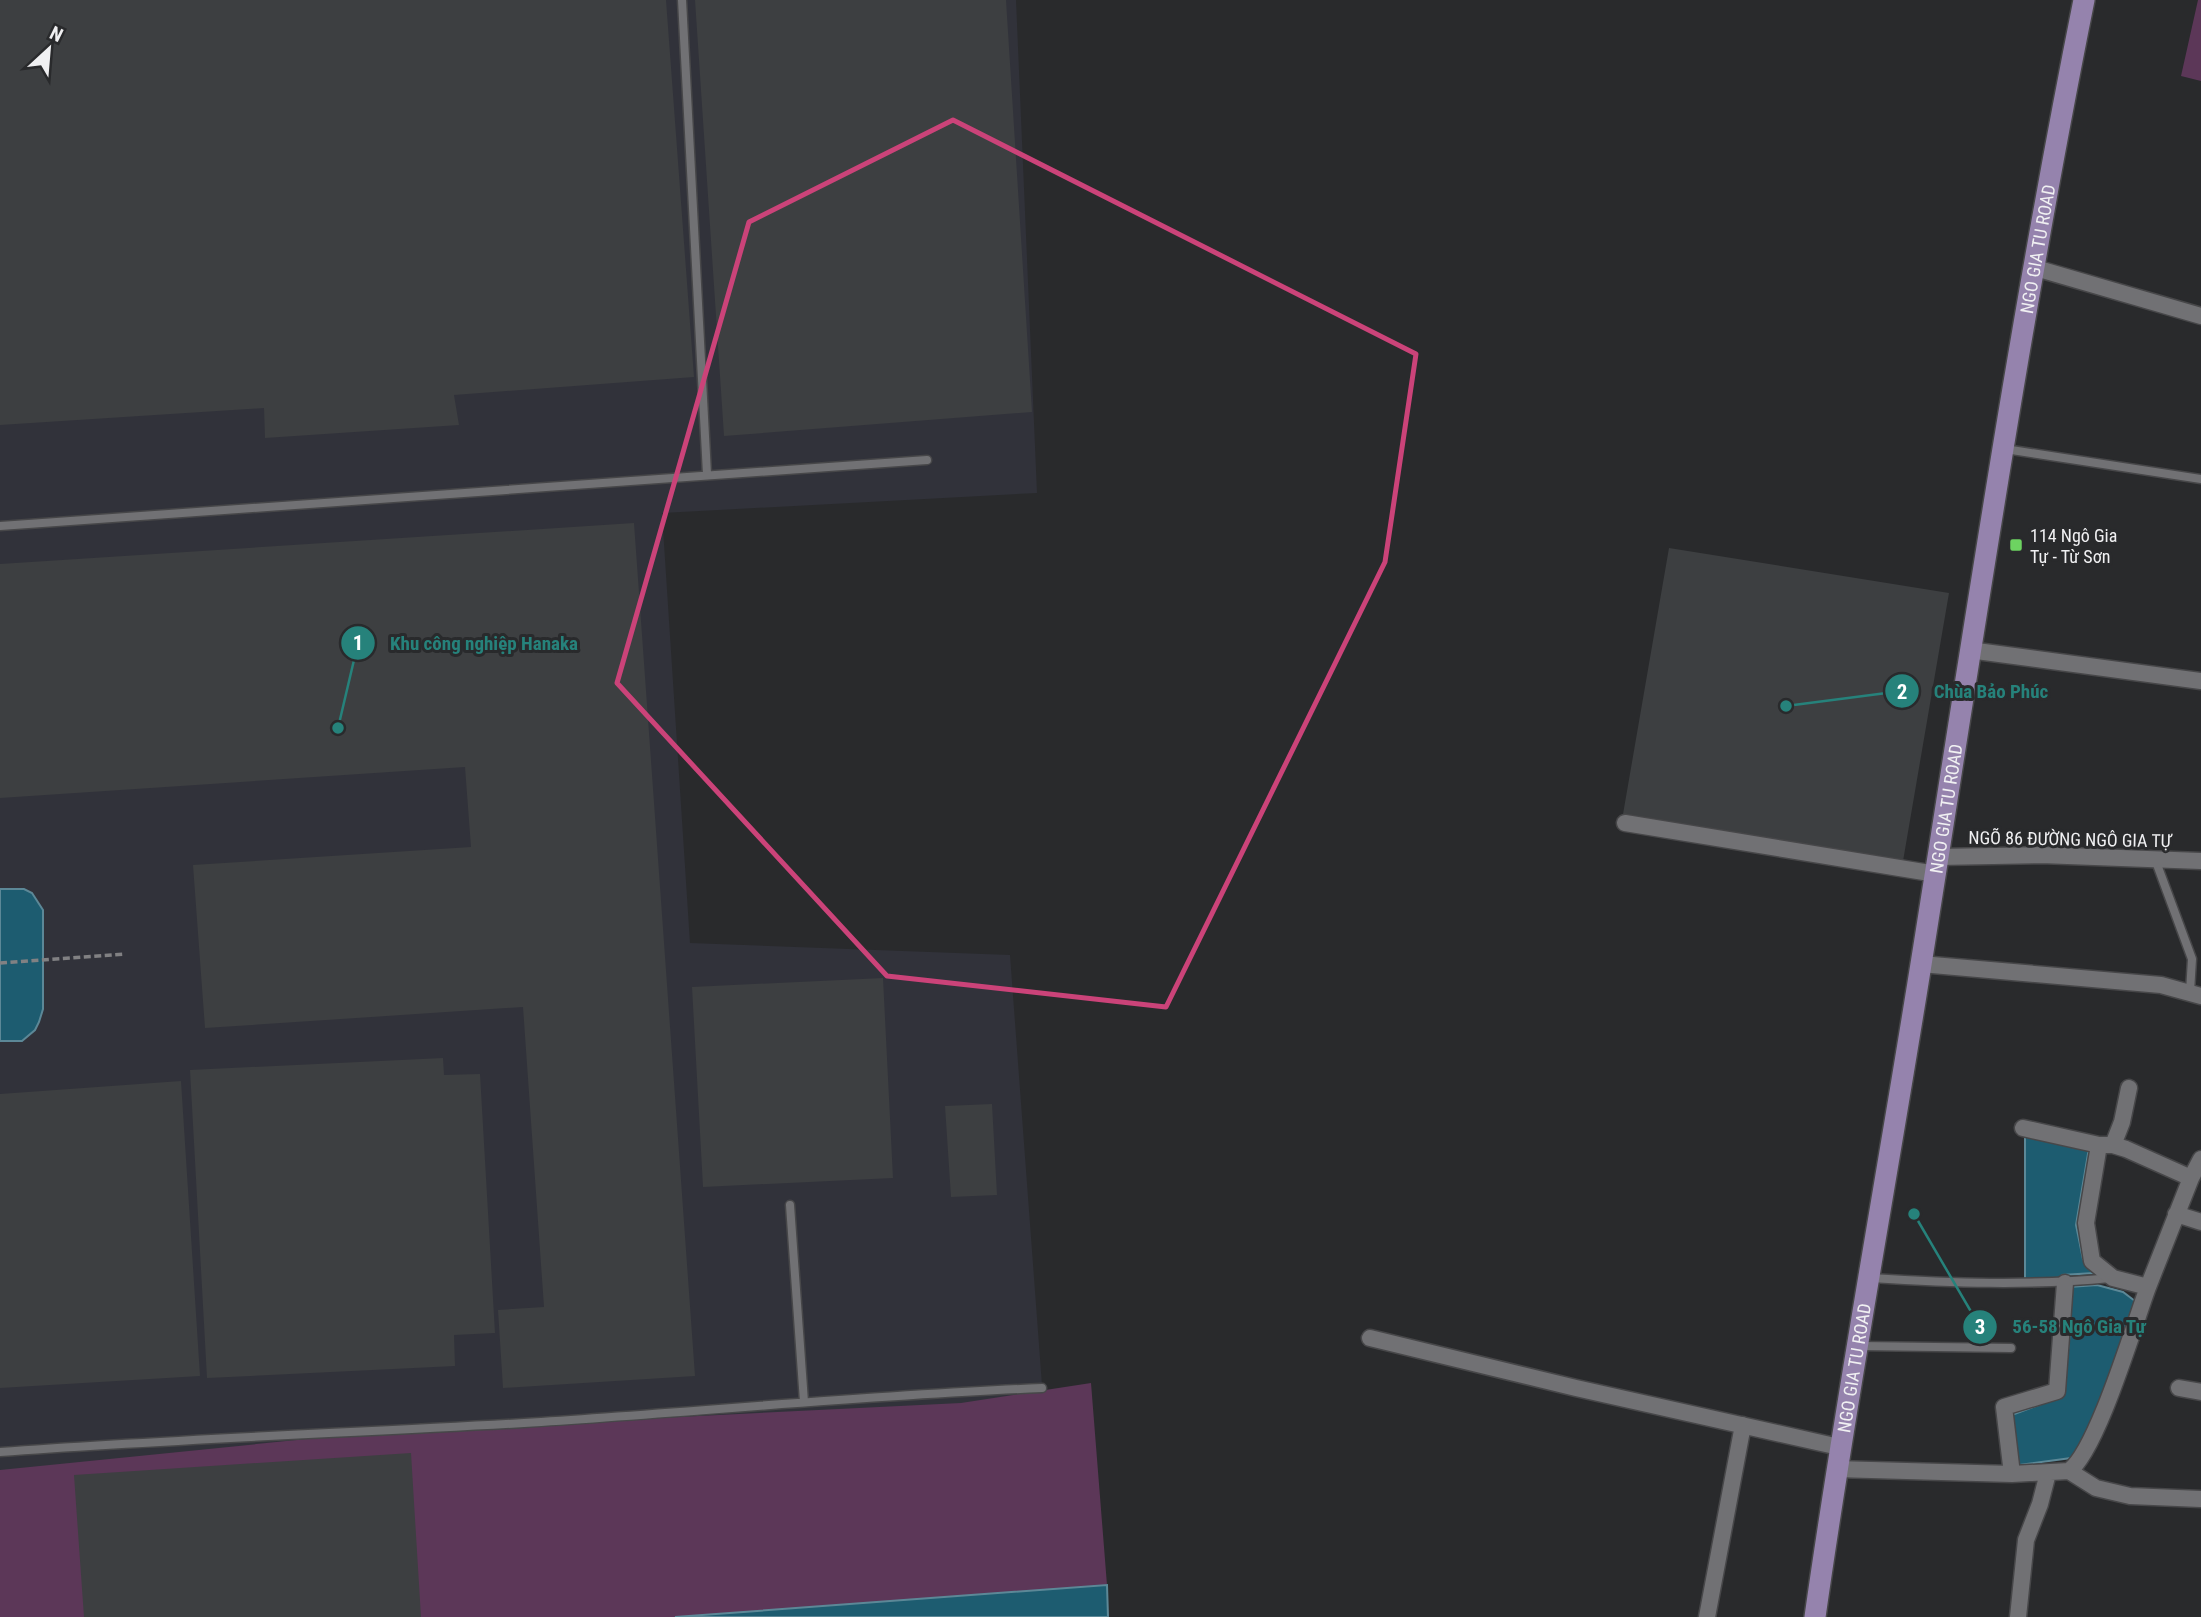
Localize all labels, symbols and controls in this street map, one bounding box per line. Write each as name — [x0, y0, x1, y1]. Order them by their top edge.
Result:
north arrow — [14, 14, 84, 84]
text: N — [46, 21, 67, 47]
street label: NGO GIA TU ROAD — [2015, 183, 2059, 315]
place label: 114 Ngô Gia Tự - Từ Sơn — [2030, 525, 2117, 567]
marker: 114 Ngô Gia Tự - Từ Sơn — [2008, 537, 2024, 553]
callout: Khu công nghiệp Hanaka — [341, 623, 592, 663]
text: 1 — [353, 631, 363, 655]
text: Khu công nghiệp Hanaka — [390, 632, 578, 655]
callout: Chùa Bảo Phúc — [1884, 671, 2062, 711]
text: 2 — [1897, 680, 1907, 704]
text: Chùa Bảo Phúc — [1934, 680, 2049, 703]
street label: NGO GIA TU ROAD — [1925, 742, 1966, 875]
street label: NGÕ 86 ĐƯỜNG NGÔ GIA TỰ — [1968, 826, 2173, 851]
street label: NGO GIA TU ROAD — [1833, 1302, 1875, 1434]
callout: 56-58 Ngô Gia Tự — [1963, 1307, 2160, 1347]
text: 3 — [1975, 1315, 1985, 1339]
text: 56-58 Ngô Gia Tự — [2012, 1315, 2146, 1338]

